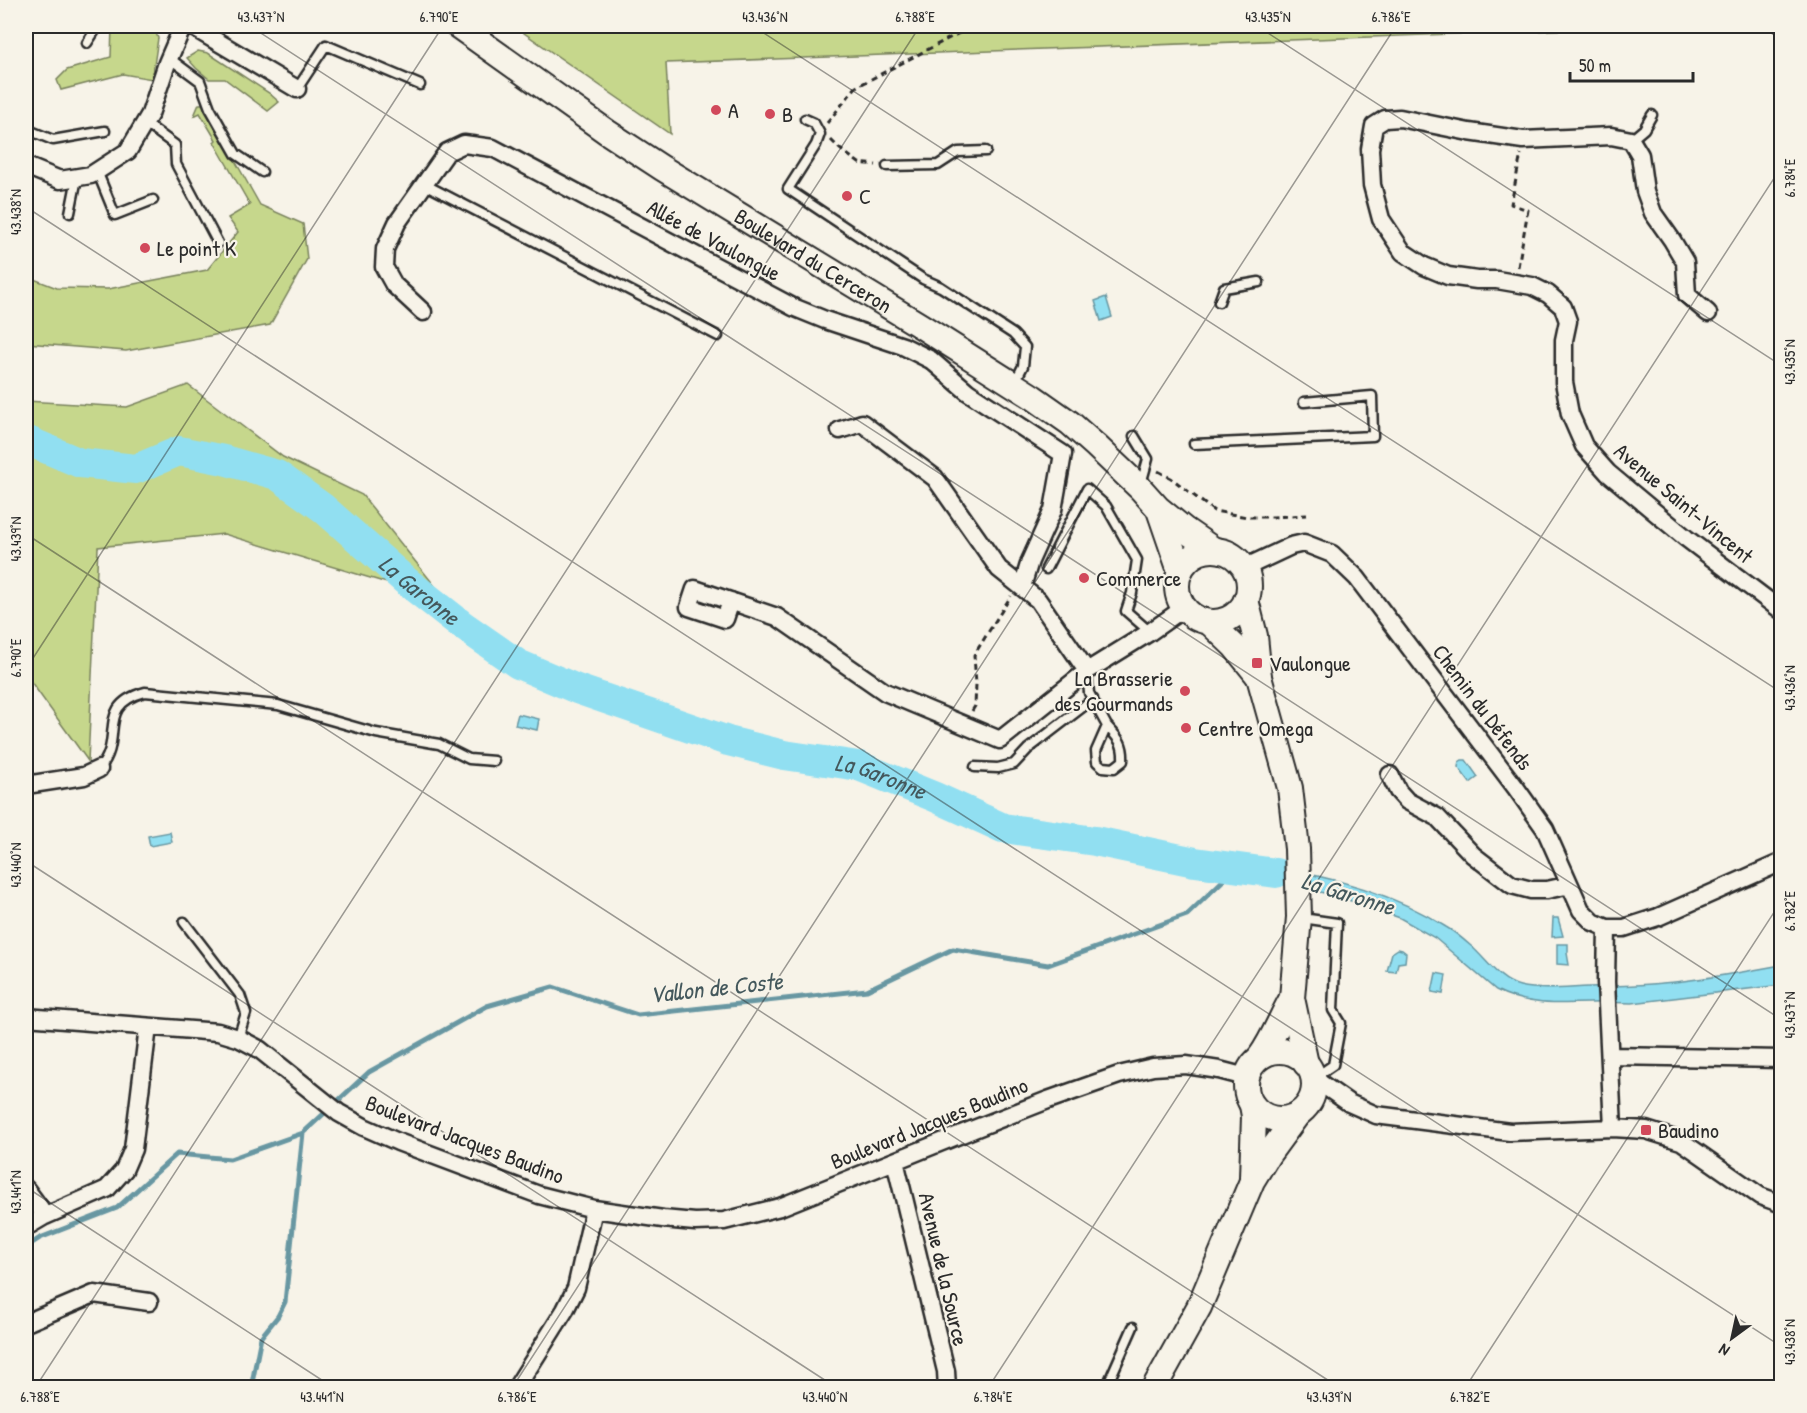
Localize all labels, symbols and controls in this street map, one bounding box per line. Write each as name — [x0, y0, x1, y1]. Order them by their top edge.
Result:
text: 43.437°N — [238, 6, 284, 27]
text: 6.790°E — [420, 6, 459, 27]
text: 43.436°N — [742, 6, 788, 27]
text: 6.788°E — [895, 6, 935, 27]
text: 43.435°N — [1245, 6, 1291, 27]
text: 6.786°E — [1371, 6, 1411, 27]
scale bar — [1570, 45, 1693, 83]
text: 50 m — [1579, 53, 1611, 78]
place label: A — [728, 95, 739, 125]
place label: B — [782, 99, 793, 129]
marker: A — [709, 103, 723, 117]
marker: B — [763, 107, 777, 121]
text: 6.784°E — [1779, 158, 1800, 197]
place label: C — [859, 181, 871, 211]
text: 43.438°N — [5, 189, 26, 235]
marker: C — [840, 189, 854, 203]
street label: Allée de Vaulongue — [642, 192, 786, 288]
street label: Boulevard du Cerceron — [729, 201, 898, 320]
place label: Le point K — [157, 233, 237, 263]
marker: Le point K — [138, 241, 152, 255]
text: 43.435°N — [1779, 339, 1800, 385]
street label: Avenue Saint-Vincent — [1608, 436, 1760, 570]
text: 43.439°N — [5, 517, 26, 561]
water label: La Garonne — [373, 548, 468, 633]
place label: Commerce — [1096, 563, 1182, 593]
marker: Commerce — [1077, 571, 1091, 585]
text: 6.790°E — [5, 638, 26, 677]
street label: Chemin du Défends — [1426, 638, 1540, 776]
place label: Vaulongue — [1269, 648, 1351, 678]
marker: Vaulongue — [1250, 656, 1264, 670]
place label: La Brasserie des Gourmands — [1055, 663, 1173, 718]
text: 43.436°N — [1779, 665, 1800, 711]
marker: La Brasserie des Gourmands — [1178, 684, 1192, 698]
place label: Centre Omega — [1198, 713, 1313, 743]
marker: Centre Omega — [1179, 721, 1193, 735]
water label: La Garonne — [833, 746, 933, 807]
text: 43.440°N — [5, 842, 26, 888]
water label: La Garonne — [1298, 864, 1400, 923]
text: 6.782°E — [1779, 891, 1800, 931]
water label: Vallon de Coste — [648, 964, 785, 1010]
text: 43.437°N — [1779, 992, 1800, 1038]
street label: Boulevard Jacques Baudino — [826, 1070, 1032, 1176]
street label: Boulevard Jacques Baudino — [361, 1087, 569, 1191]
place label: Baudino — [1658, 1115, 1719, 1145]
marker: Baudino — [1639, 1123, 1653, 1137]
text: 43.441°N — [5, 1170, 26, 1214]
street label: Avenue de la Source — [912, 1189, 976, 1349]
north arrow — [1702, 1308, 1762, 1368]
text: 43.438°N — [1779, 1319, 1800, 1365]
text: N — [1714, 1339, 1733, 1362]
text: 6.788°E — [20, 1386, 60, 1407]
text: 43.441°N — [300, 1386, 344, 1407]
text: 6.786°E — [497, 1386, 537, 1407]
text: 43.440°N — [803, 1386, 848, 1407]
text: 6.784°E — [974, 1386, 1013, 1407]
text: 43.439°N — [1307, 1386, 1351, 1407]
text: 6.782°E — [1450, 1386, 1490, 1407]

